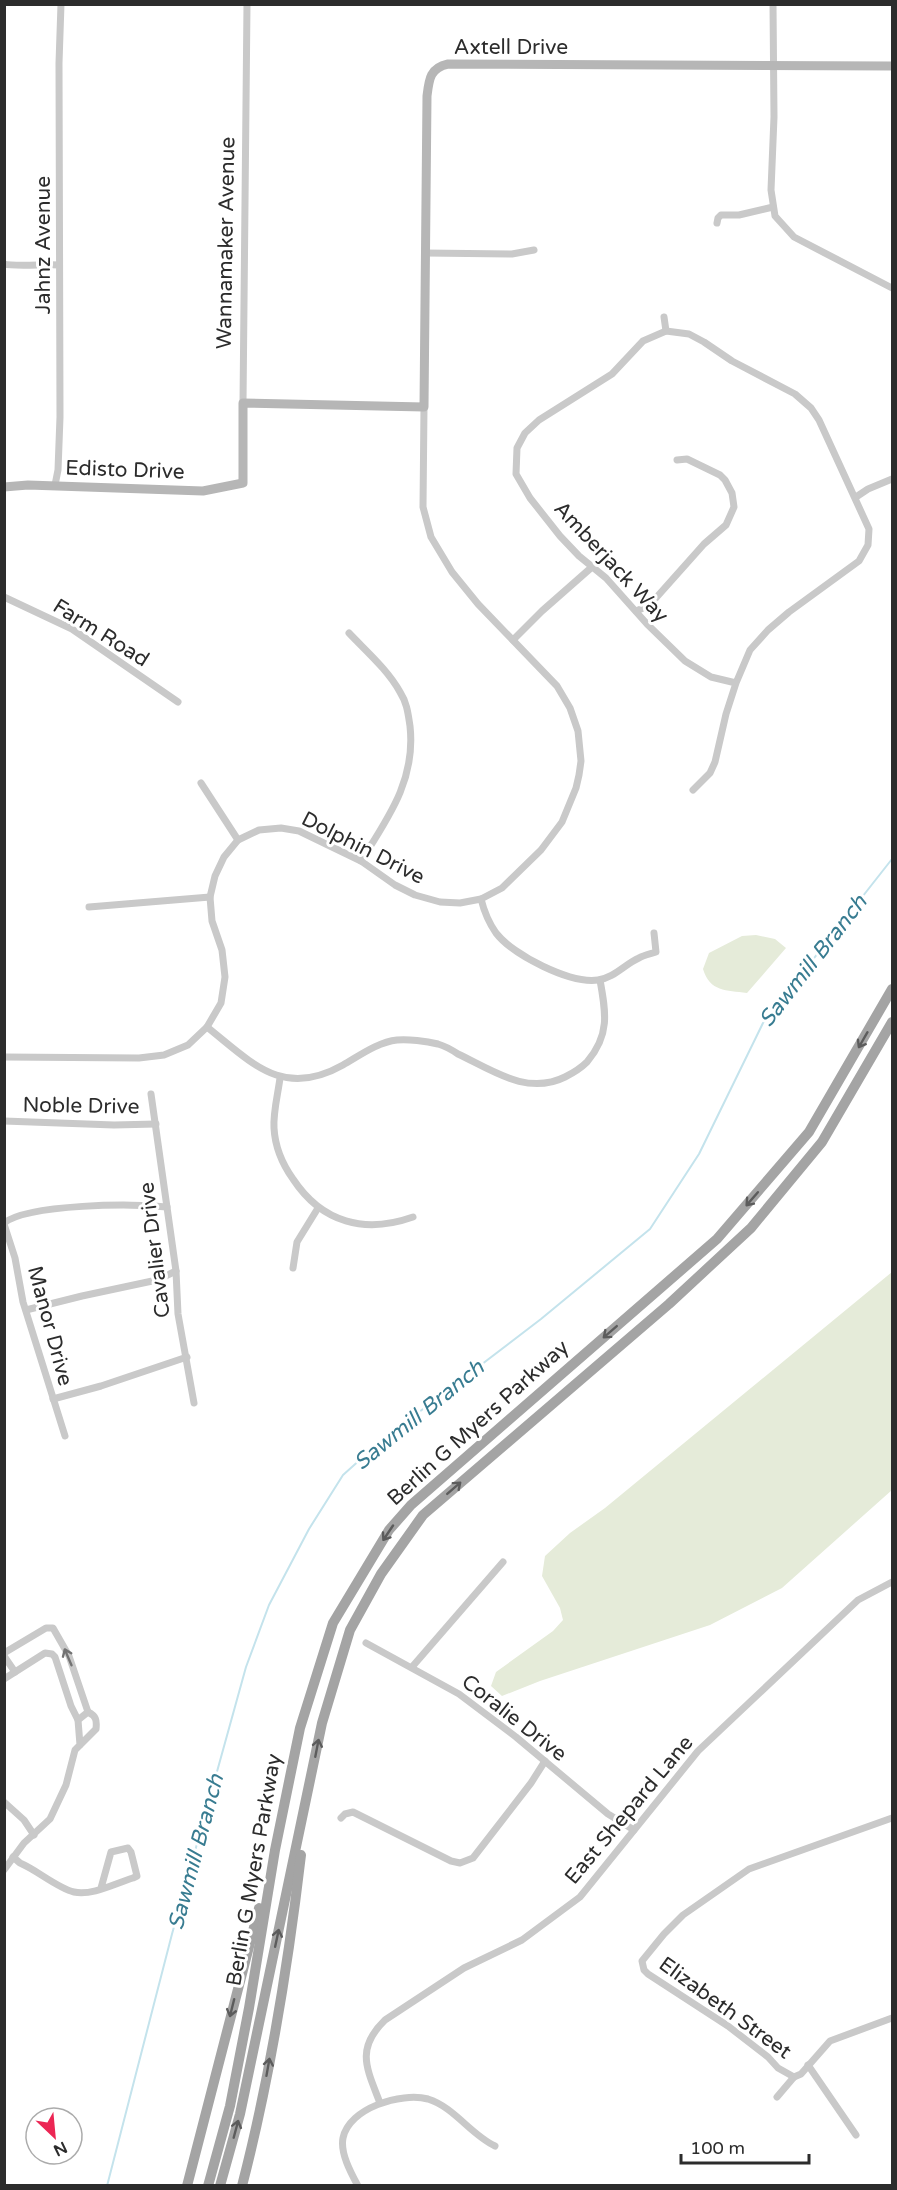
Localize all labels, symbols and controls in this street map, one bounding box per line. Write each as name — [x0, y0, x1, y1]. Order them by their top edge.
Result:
street label: Axtell Drive — [454, 35, 568, 60]
street label: Wannamaker Avenue — [212, 136, 240, 349]
street label: Jahnz Avenue — [31, 176, 56, 314]
street label: Edisto Drive — [65, 455, 185, 485]
street label: Amberjack Way — [548, 496, 674, 628]
street label: Farm Road — [48, 594, 154, 672]
street label: Dolphin Drive — [297, 806, 429, 890]
water label: Sawmill Branch — [754, 890, 873, 1032]
one-way arrow — [857, 1031, 869, 1048]
street label: Noble Drive — [22, 1092, 140, 1120]
street label: Cavalier Drive — [134, 1181, 176, 1319]
one-way arrow — [745, 1191, 759, 1206]
street label: Manor Drive — [22, 1263, 78, 1389]
one-way arrow — [603, 1325, 618, 1339]
street label: Berlin G Myers Parkway — [382, 1335, 574, 1511]
water label: Sawmill Branch — [349, 1354, 490, 1475]
one-way arrow — [446, 1481, 461, 1495]
one-way arrow — [382, 1524, 394, 1541]
one-way arrow — [62, 1648, 73, 1666]
street label: Coralie Drive — [456, 1669, 572, 1767]
street label: East Shepard Lane — [560, 1731, 698, 1889]
one-way arrow — [312, 1738, 323, 1758]
street label: Berlin G Myers Parkway — [221, 1752, 287, 1988]
water label: Sawmill Branch — [163, 1771, 229, 1933]
one-way arrow — [272, 1929, 283, 1949]
street label: Elizabeth Street — [654, 1952, 796, 2064]
one-way arrow — [226, 1998, 238, 2017]
one-way arrow — [263, 2057, 274, 2077]
north arrow — [24, 2106, 84, 2166]
one-way arrow — [230, 2120, 242, 2139]
scale bar — [681, 2127, 808, 2165]
text: N — [50, 2137, 70, 2160]
text: 100 m — [690, 2137, 745, 2159]

